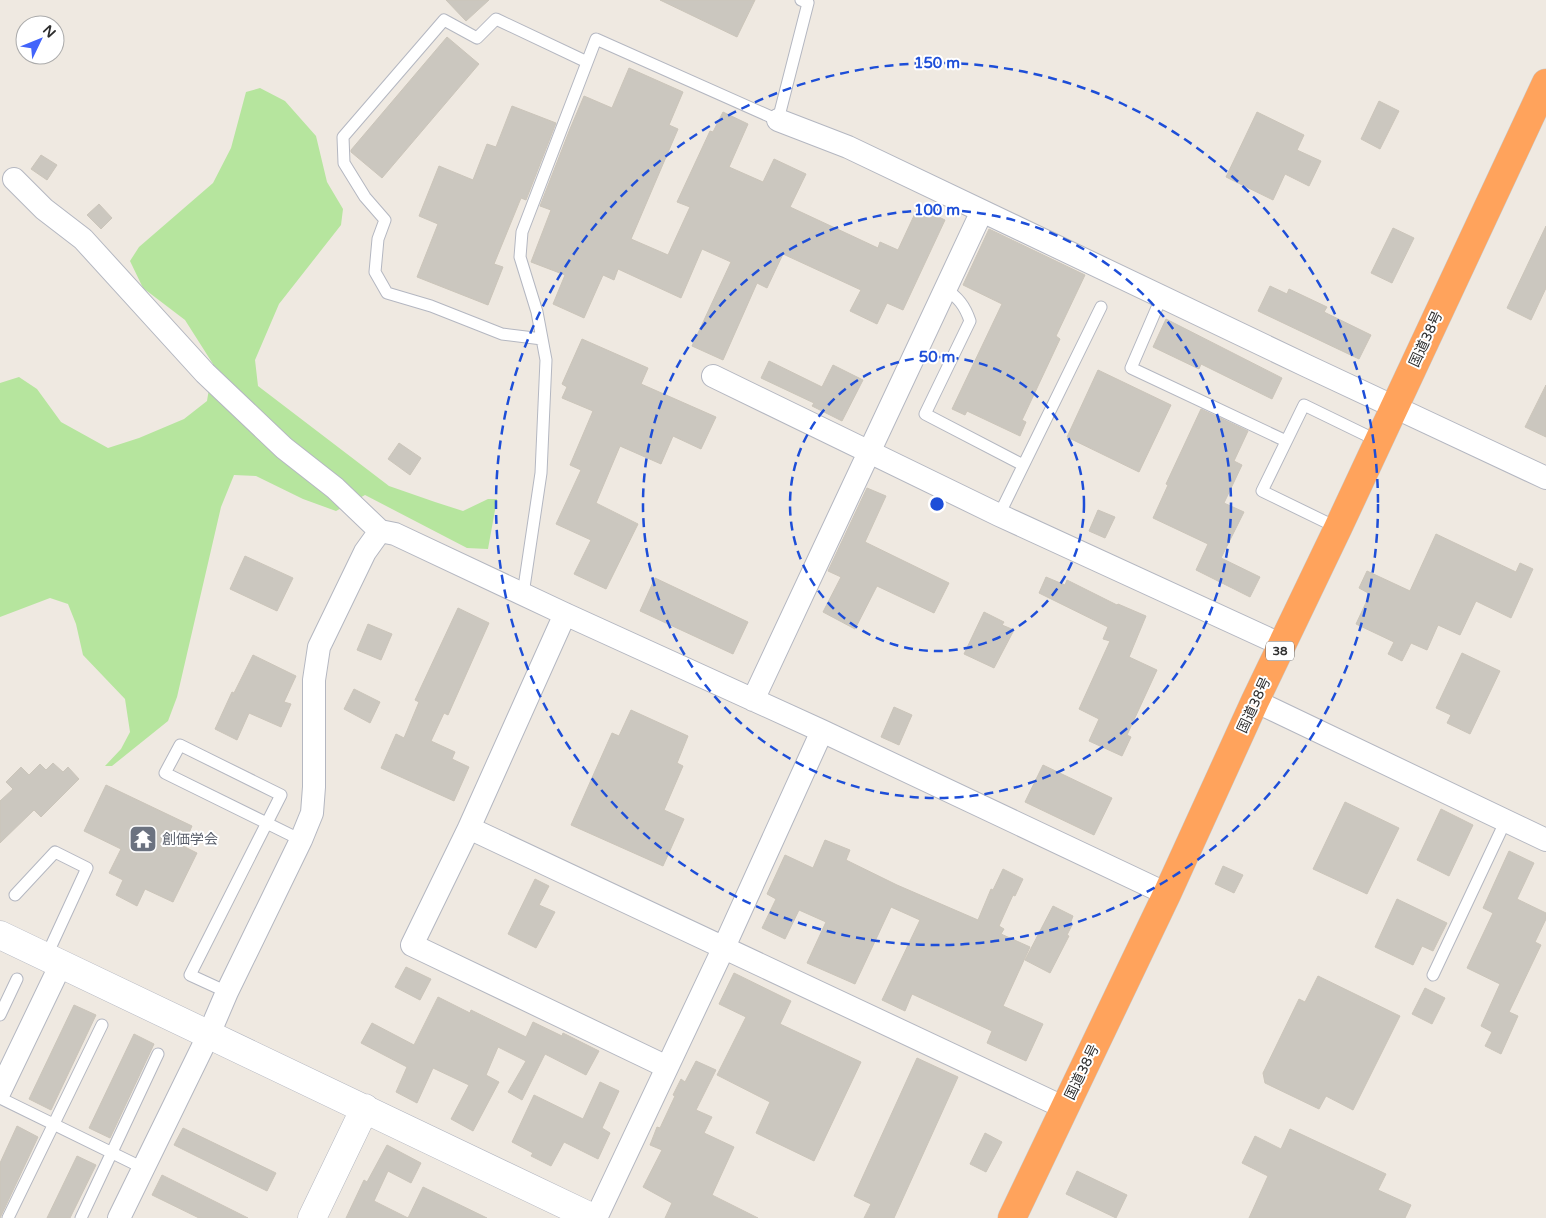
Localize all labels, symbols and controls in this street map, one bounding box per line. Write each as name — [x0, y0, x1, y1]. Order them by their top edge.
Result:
north arrow — [15, 15, 65, 65]
text: N — [39, 22, 59, 41]
text: 150 m — [914, 54, 960, 72]
text: 100 m — [914, 201, 960, 219]
street label: 国道38号 — [1406, 308, 1446, 370]
text: 50 m — [919, 348, 955, 366]
centre of rings — [928, 495, 946, 513]
road number: 38 — [1266, 641, 1294, 660]
street label: 国道38号 — [1234, 674, 1274, 736]
temple icon: 創価学会 — [128, 824, 158, 854]
place label: 創価学会 — [162, 831, 218, 848]
street label: 国道38号 — [1061, 1041, 1103, 1103]

